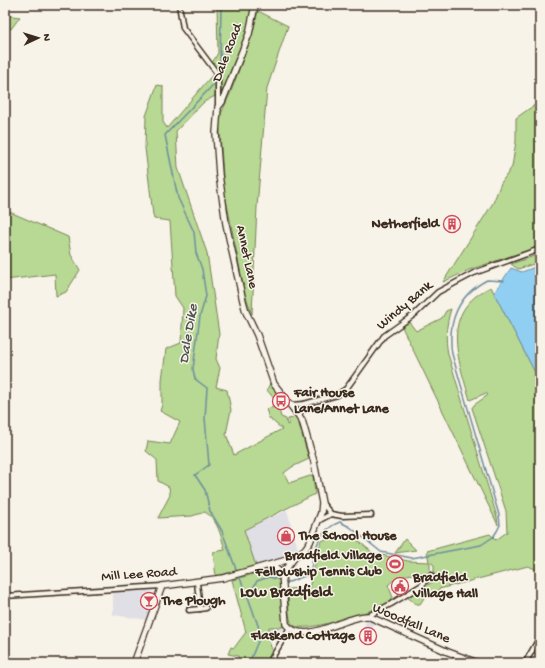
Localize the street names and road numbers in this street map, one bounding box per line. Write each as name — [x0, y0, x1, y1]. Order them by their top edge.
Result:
street label: Dale Road — [209, 20, 248, 86]
street label: Annet Lane — [231, 224, 261, 291]
street label: Windy Bank — [374, 277, 438, 334]
street label: Mill Lee Road — [101, 564, 179, 586]
street label: Woodfall Lane — [369, 600, 453, 648]

